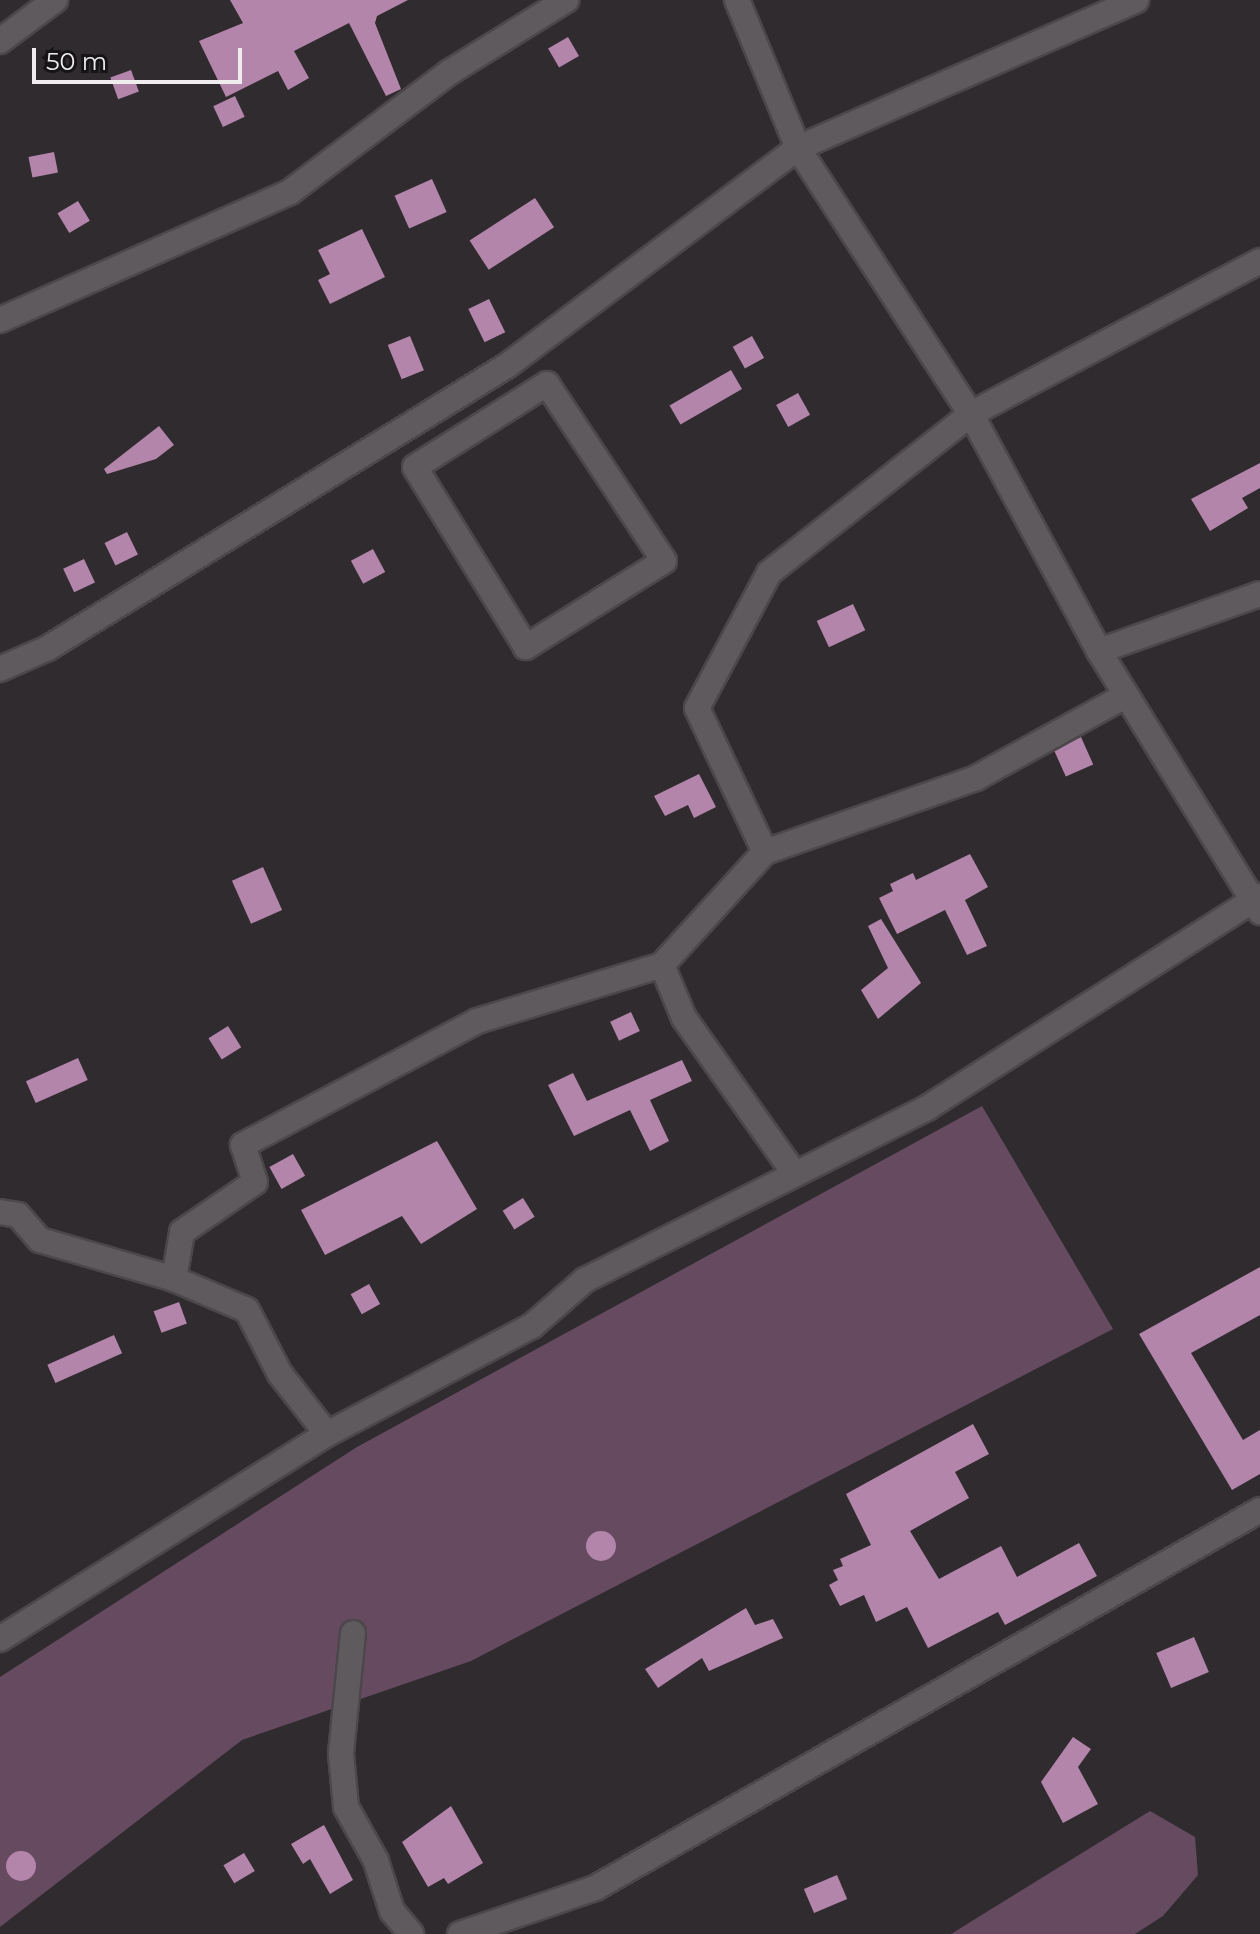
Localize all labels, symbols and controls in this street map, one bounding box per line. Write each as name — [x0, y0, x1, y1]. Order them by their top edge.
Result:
scale bar — [36, 32, 246, 82]
text: 50 m — [46, 47, 107, 76]

